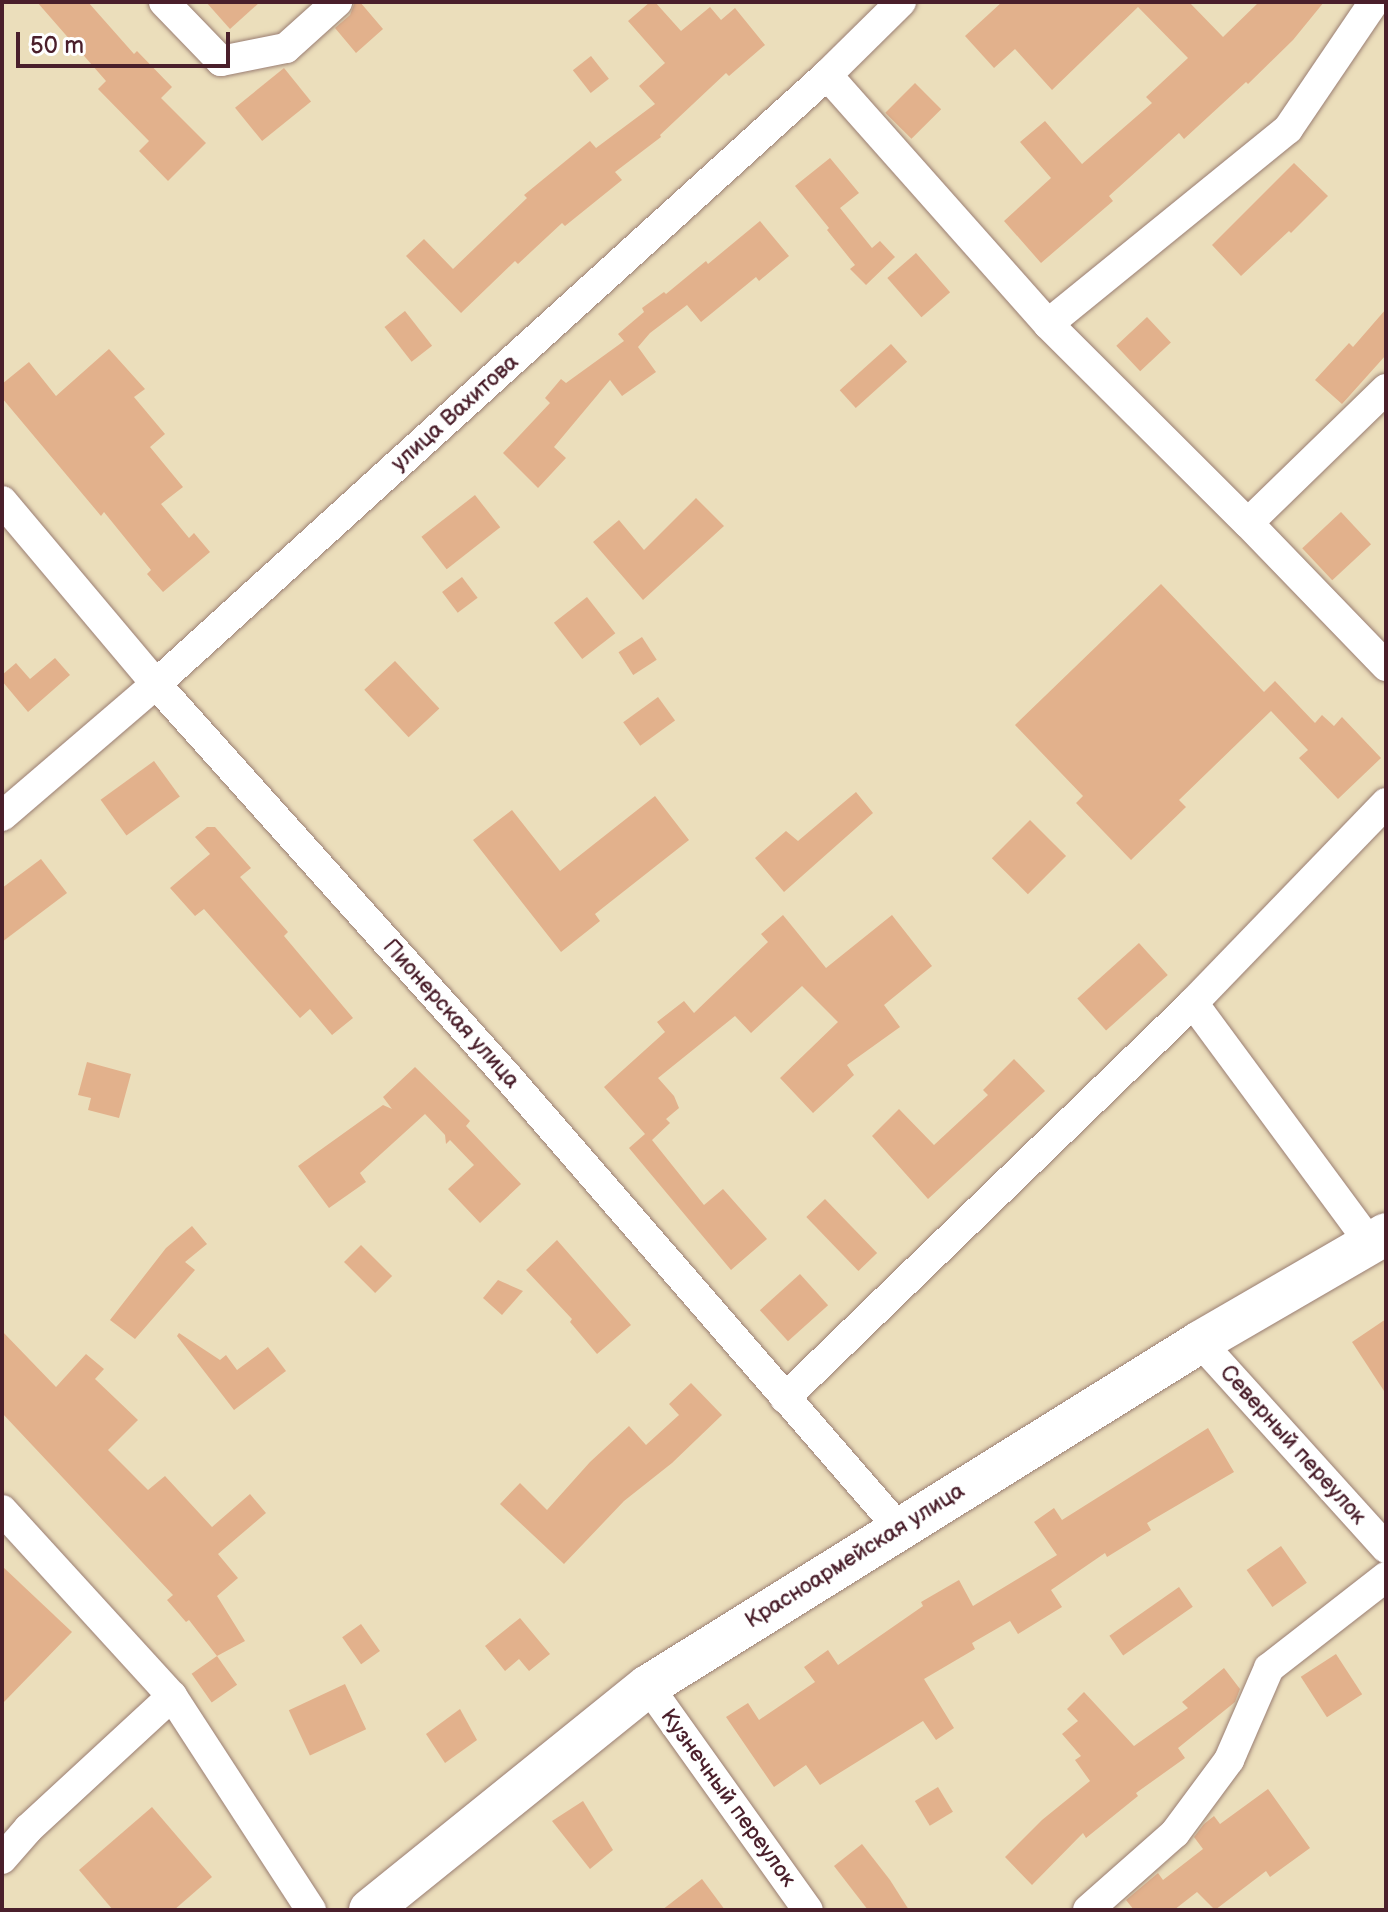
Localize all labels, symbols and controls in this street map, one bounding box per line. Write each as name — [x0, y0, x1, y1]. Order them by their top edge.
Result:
scale bar — [20, 16, 234, 66]
text: 50 m — [30, 31, 84, 60]
street label: улица Вахитова — [386, 349, 524, 477]
street label: Пионерская улица — [377, 934, 525, 1094]
street label: Северный переулок — [1214, 1360, 1372, 1530]
street label: Красноармейская улица — [741, 1478, 969, 1634]
street label: Кузнечный переулок — [655, 1704, 801, 1892]

